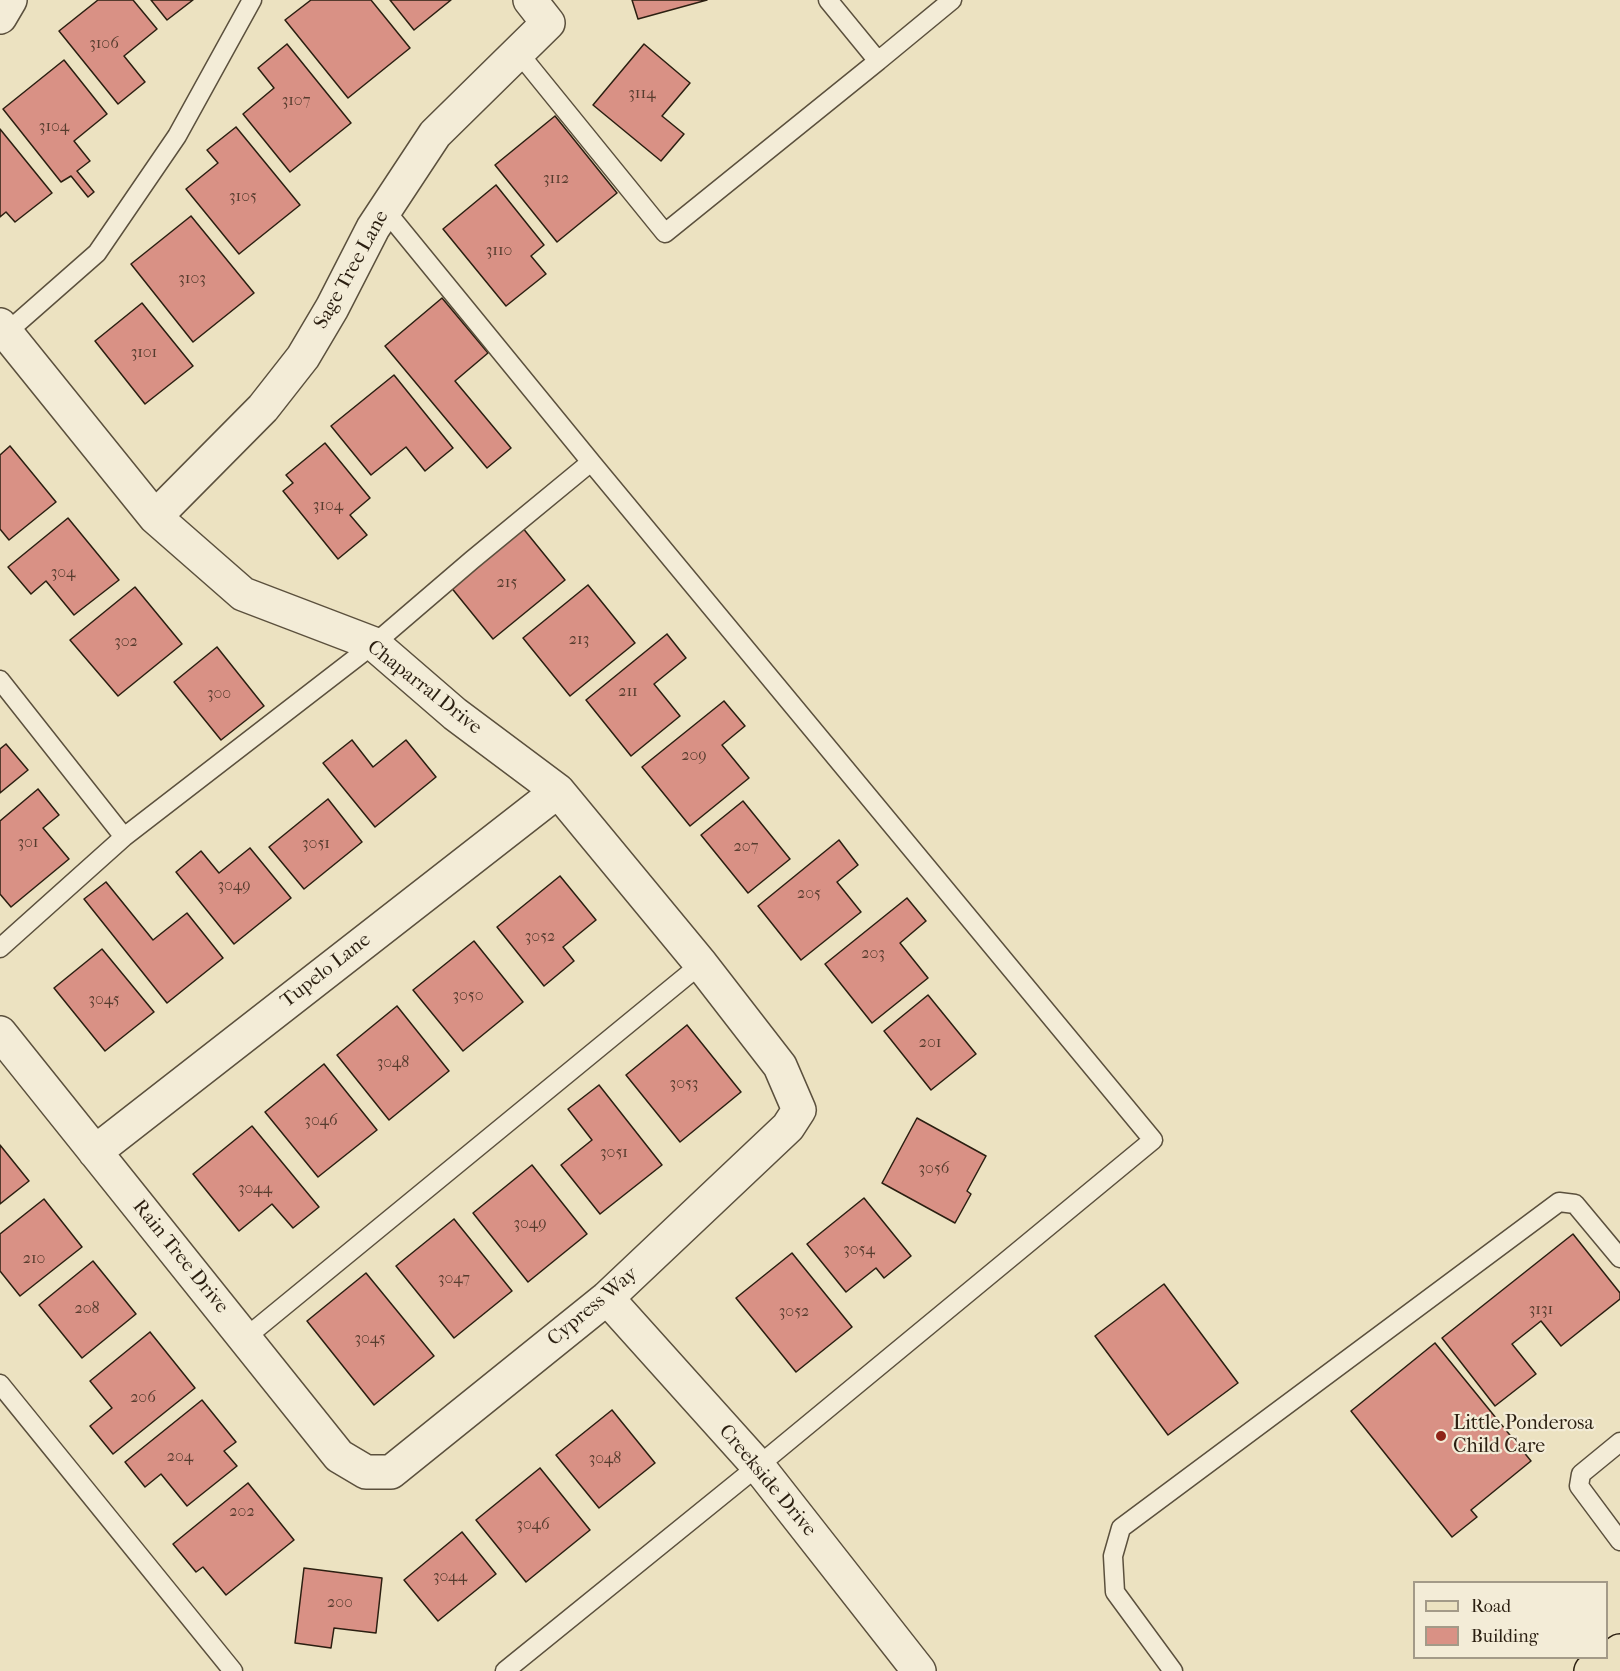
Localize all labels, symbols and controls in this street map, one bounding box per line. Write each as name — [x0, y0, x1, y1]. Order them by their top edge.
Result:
house number: 3106 — [89, 34, 119, 54]
house number: 3114 — [628, 84, 656, 104]
house number: 3107 — [282, 91, 310, 111]
house number: 3104 — [39, 117, 69, 137]
house number: 3112 — [543, 169, 569, 189]
house number: 3105 — [229, 187, 257, 207]
street label: Sage Tree Lane — [310, 207, 394, 333]
house number: 3110 — [486, 241, 512, 261]
house number: 3103 — [178, 269, 206, 289]
house number: 3101 — [131, 343, 157, 363]
house number: 3104 — [313, 496, 343, 516]
house number: 304 — [51, 563, 75, 583]
house number: 215 — [497, 573, 517, 593]
house number: 213 — [569, 630, 589, 650]
house number: 302 — [114, 632, 138, 652]
street label: Chaparral Drive — [362, 636, 486, 740]
house number: 211 — [618, 682, 638, 702]
house number: 300 — [207, 684, 231, 704]
house number: 209 — [681, 746, 707, 766]
house number: 301 — [17, 833, 39, 853]
house number: 3051 — [302, 834, 330, 854]
house number: 207 — [734, 837, 758, 857]
house number: 3049 — [217, 876, 251, 896]
house number: 205 — [797, 884, 821, 904]
house number: 3052 — [525, 927, 555, 947]
street label: Tupelo Lane — [276, 928, 376, 1014]
house number: 203 — [861, 944, 885, 964]
house number: 3050 — [452, 986, 484, 1006]
house number: 3045 — [88, 990, 120, 1010]
house number: 201 — [919, 1033, 941, 1053]
house number: 3048 — [377, 1053, 409, 1073]
house number: 3053 — [670, 1074, 698, 1094]
house number: 3046 — [304, 1111, 338, 1131]
house number: 3051 — [600, 1143, 628, 1163]
house number: 3056 — [919, 1159, 949, 1179]
house number: 3044 — [238, 1179, 272, 1199]
street label: Rain Tree Drive — [127, 1195, 233, 1319]
house number: 3049 — [513, 1214, 547, 1234]
house number: 3054 — [843, 1240, 875, 1260]
house number: 210 — [23, 1249, 45, 1269]
street label: Cypress Way — [543, 1262, 643, 1352]
house number: 3047 — [438, 1269, 470, 1289]
house number: 208 — [74, 1299, 100, 1319]
house number: 3131 — [1529, 1300, 1553, 1320]
house number: 3052 — [779, 1302, 809, 1322]
house number: 3045 — [354, 1329, 386, 1349]
house number: 206 — [130, 1388, 156, 1408]
place label: Little Ponderosa Child Care — [1453, 1412, 1594, 1459]
street label: Creekside Drive — [713, 1420, 821, 1542]
marker: Little Ponderosa Child Care — [1434, 1429, 1448, 1443]
house number: 204 — [167, 1447, 193, 1467]
house number: 3048 — [589, 1449, 621, 1469]
house number: 202 — [229, 1502, 255, 1522]
house number: 3046 — [516, 1515, 550, 1535]
house number: 3044 — [433, 1567, 467, 1587]
legend — [1413, 1581, 1608, 1659]
house number: 200 — [327, 1593, 353, 1613]
text: Road — [1471, 1596, 1511, 1617]
text: Building — [1471, 1626, 1538, 1647]

